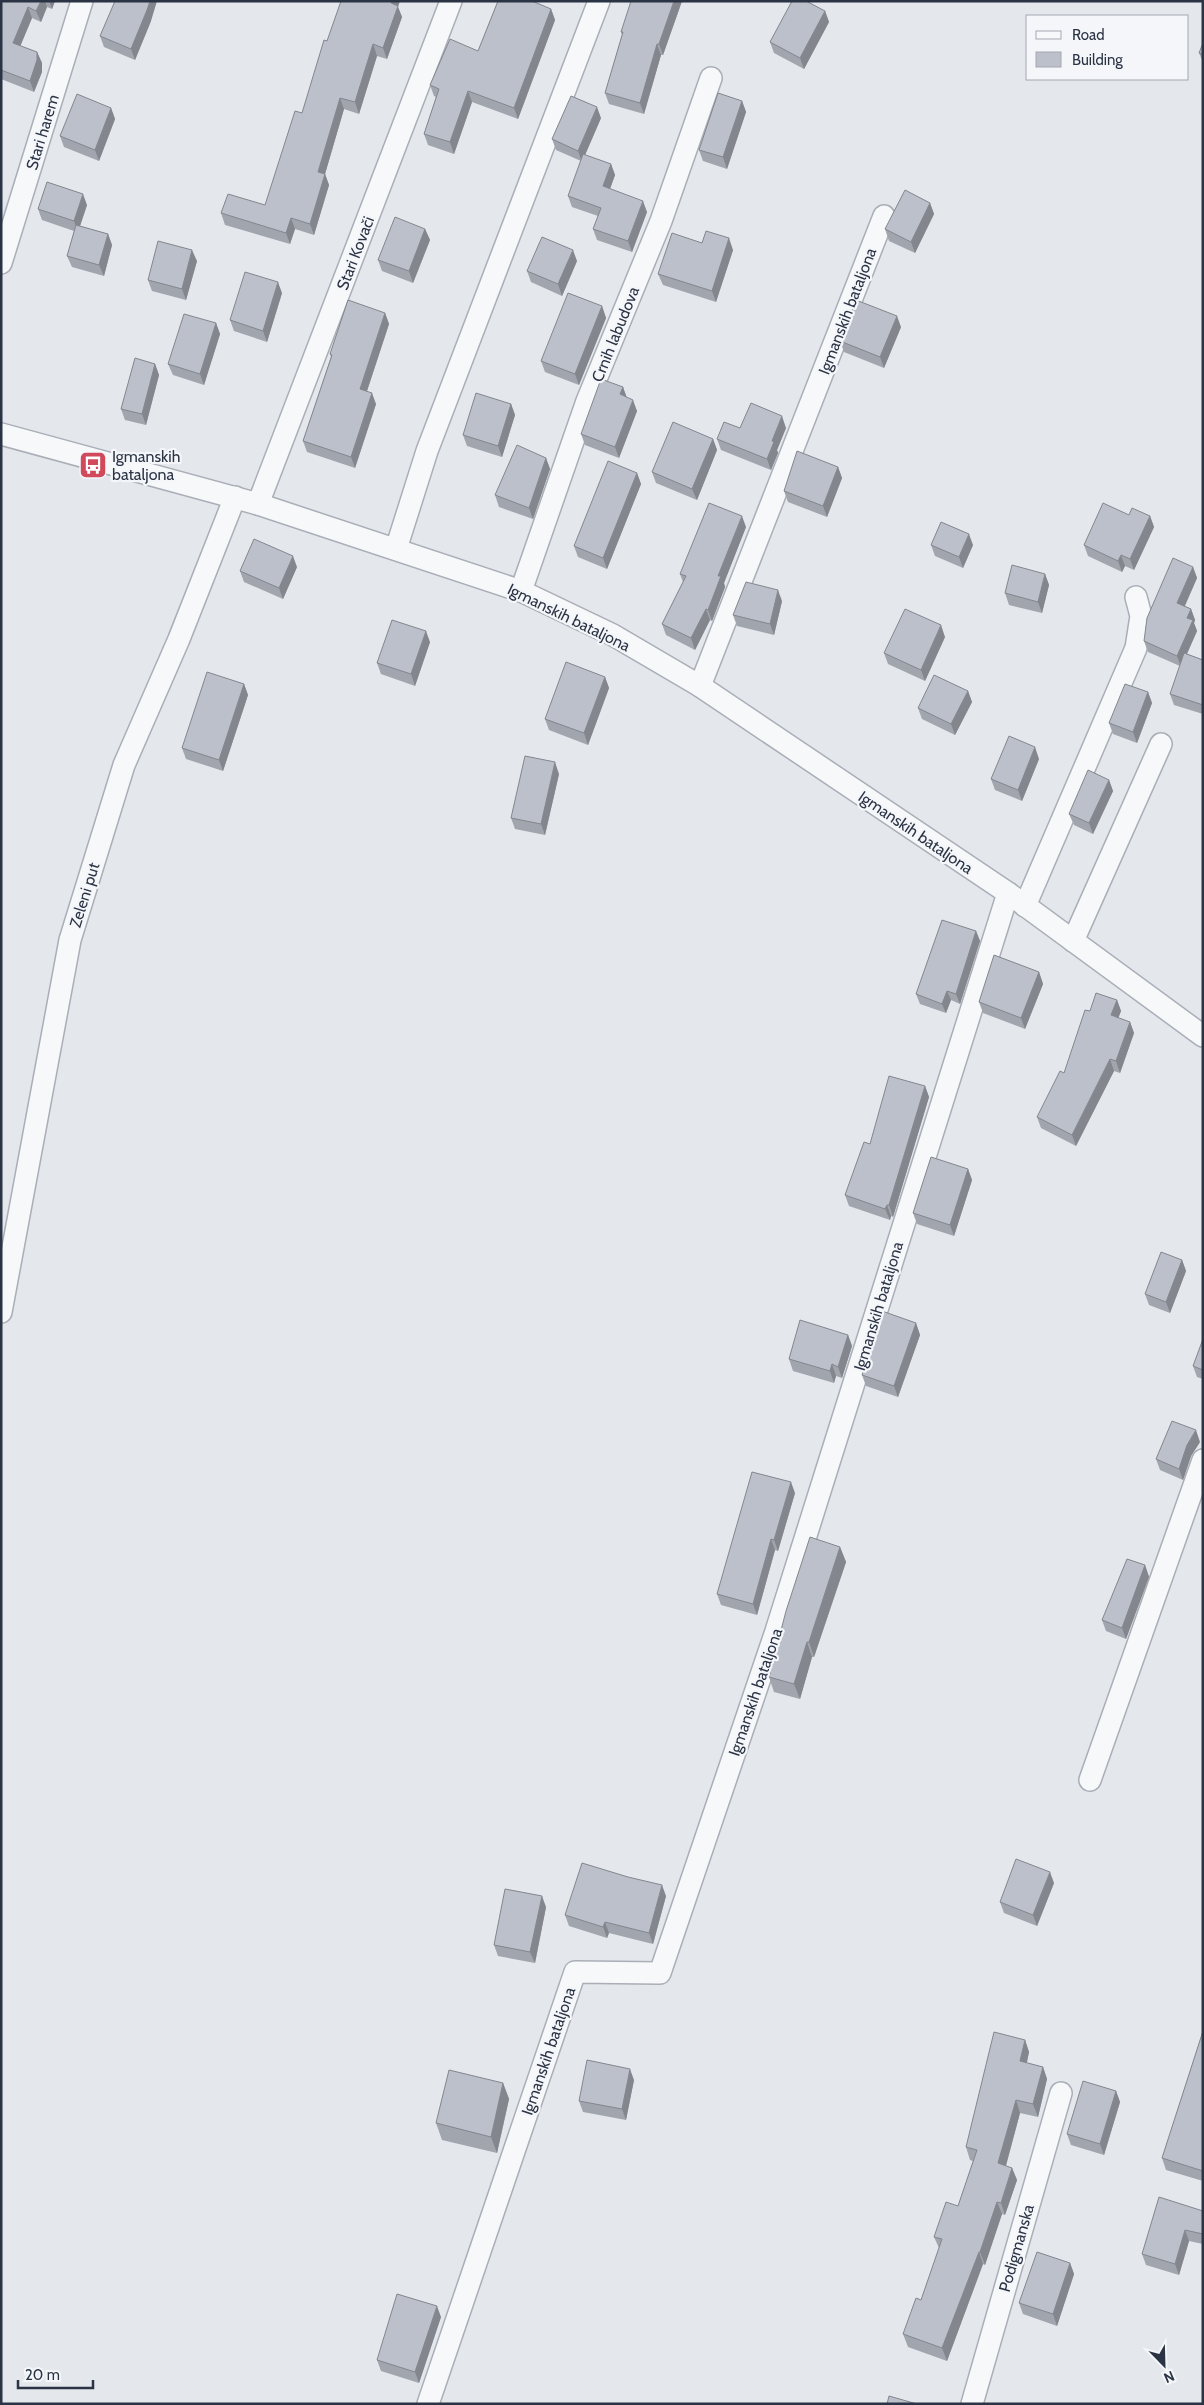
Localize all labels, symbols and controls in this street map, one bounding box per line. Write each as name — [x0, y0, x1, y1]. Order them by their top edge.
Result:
legend — [1026, 15, 1189, 80]
text: Road — [1072, 26, 1105, 44]
text: Building — [1072, 51, 1123, 69]
street label: Stari harem — [22, 92, 63, 172]
street label: Stari Kovači — [333, 214, 378, 293]
street label: Igmanskih bataljona — [815, 245, 880, 377]
street label: Crnih labudova — [588, 283, 643, 385]
place label: Igmanskih bataljona — [112, 447, 180, 484]
bus stop icon: Igmanskih bataljona — [78, 450, 108, 480]
street label: Igmanskih bataljona — [504, 580, 633, 655]
street label: Igmanskih bataljona — [855, 787, 977, 878]
street label: Zeleni put — [66, 860, 104, 930]
street label: Igmanskih bataljona — [850, 1239, 907, 1373]
street label: Igmanskih bataljona — [725, 1625, 786, 1759]
street label: Igmanskih bataljona — [518, 1984, 579, 2118]
street label: Podigmanska — [995, 2202, 1038, 2294]
north arrow — [1139, 2340, 1189, 2390]
scale bar — [18, 2358, 92, 2390]
text: 20 m — [25, 2366, 60, 2384]
text: N — [1161, 2367, 1177, 2387]

